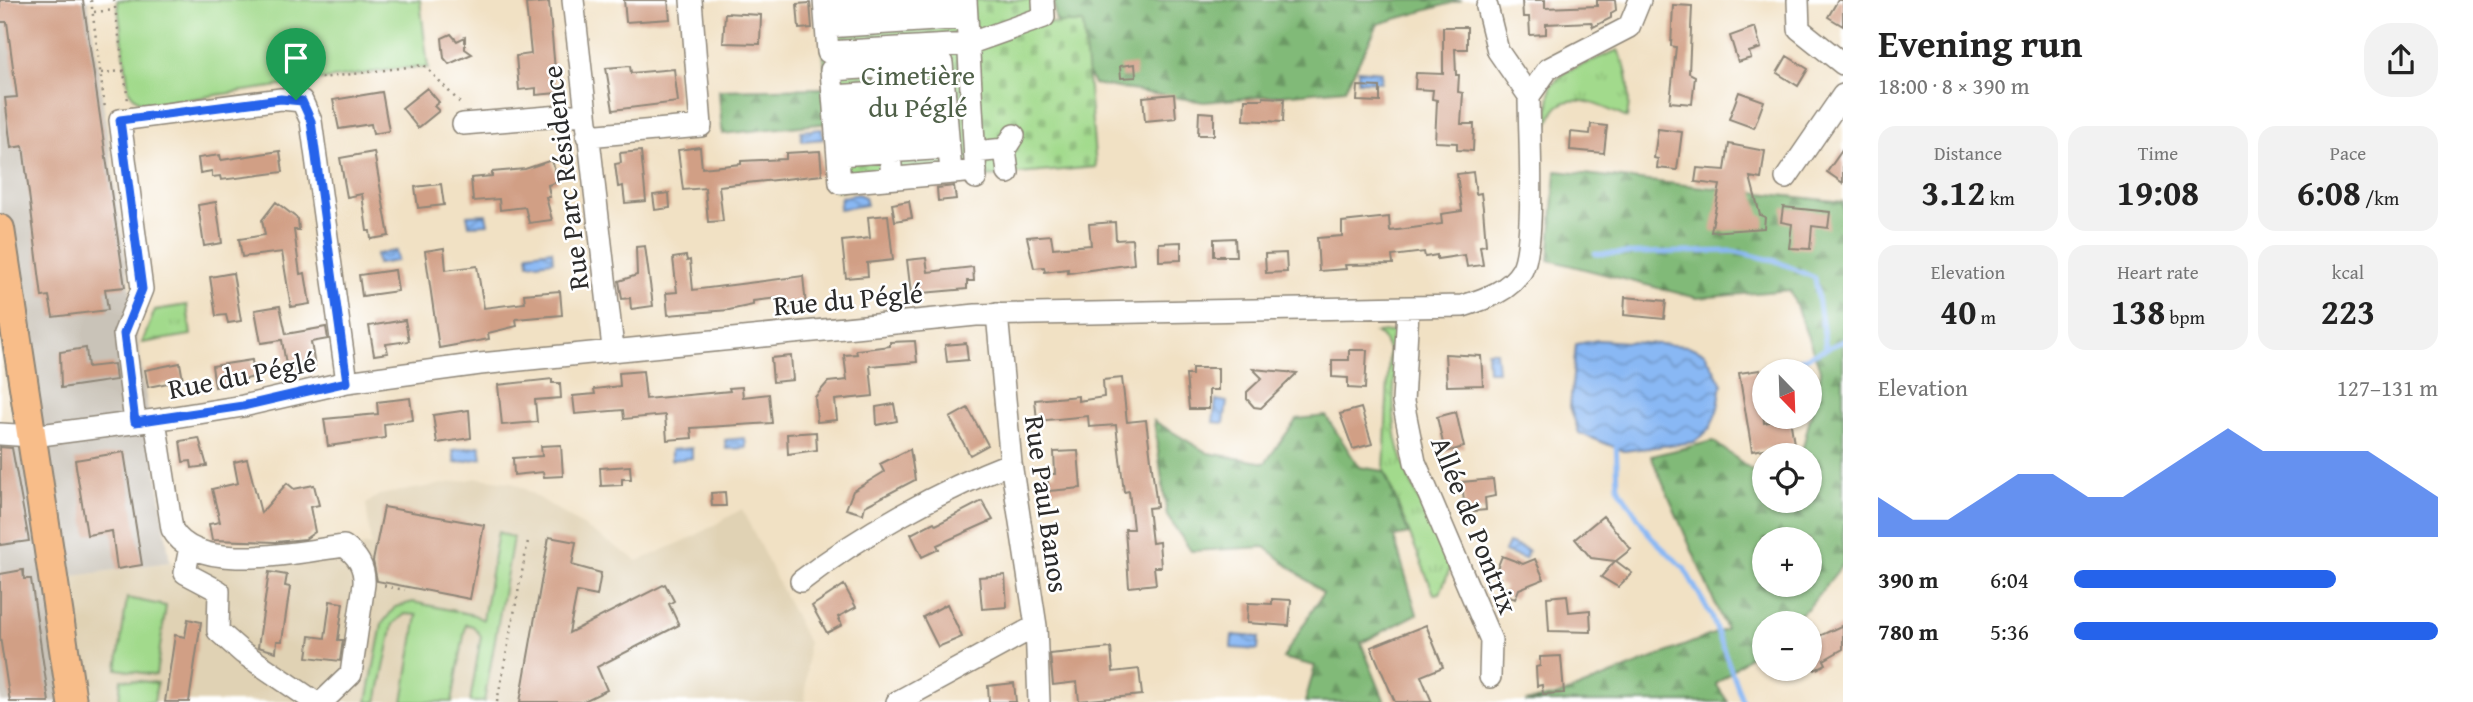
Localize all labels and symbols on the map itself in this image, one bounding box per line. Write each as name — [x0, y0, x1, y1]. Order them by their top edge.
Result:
pin — [266, 28, 326, 100]
park label: Cimetière du Péglé — [861, 54, 975, 127]
street label: Rue Parc Résidence — [530, 63, 599, 293]
street label: Rue du Péglé — [771, 272, 924, 325]
street label: Rue du Péglé — [164, 340, 319, 409]
north arrow — [1752, 359, 1822, 429]
street label: Rue Paul Banos — [1015, 413, 1080, 595]
street label: Allée de Pontrix — [1421, 430, 1530, 620]

